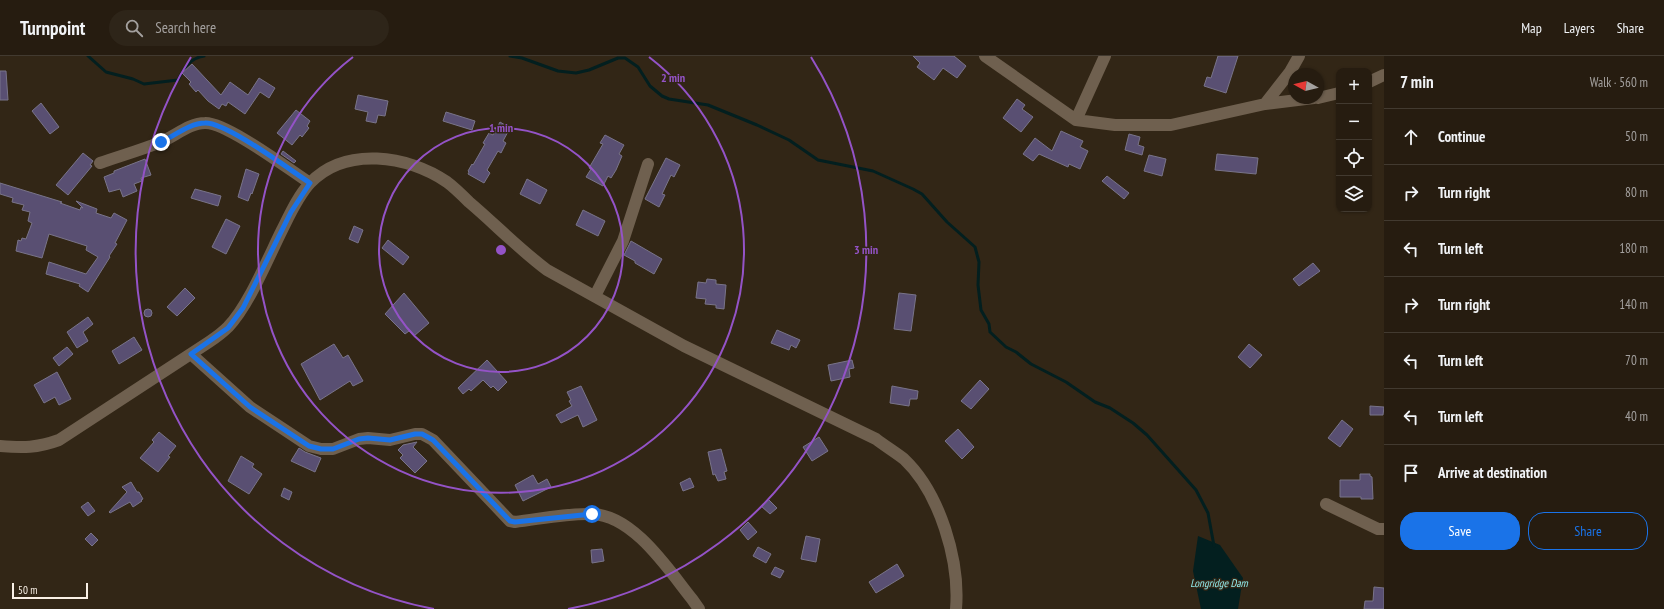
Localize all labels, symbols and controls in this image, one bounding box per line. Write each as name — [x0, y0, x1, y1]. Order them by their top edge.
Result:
search box — [109, 10, 389, 46]
text: Turnpoint — [20, 16, 85, 40]
icon: search — [123, 17, 145, 39]
text: Search here — [155, 18, 216, 37]
text: Map — [1521, 19, 1542, 37]
text: Layers — [1564, 19, 1595, 37]
text: Share — [1617, 19, 1644, 37]
north arrow — [1288, 68, 1324, 104]
map controls — [1336, 68, 1372, 212]
button: + — [1336, 68, 1372, 104]
text: 2 min — [661, 70, 685, 85]
text: 7 min — [1400, 71, 1434, 93]
text: Walk · 560 m — [1590, 74, 1648, 91]
button: − — [1336, 104, 1372, 140]
text: 1 min — [489, 120, 513, 135]
icon: ahead — [1400, 126, 1422, 148]
text: Continue — [1438, 127, 1485, 146]
text: 50 m — [1625, 128, 1648, 145]
route end — [152, 133, 170, 151]
button: locate — [1336, 140, 1372, 176]
button: layers — [1336, 176, 1372, 212]
icon: right — [1400, 182, 1422, 204]
text: Turn right — [1438, 183, 1490, 202]
text: 80 m — [1625, 184, 1648, 201]
icon: left — [1400, 238, 1422, 260]
text: Turn left — [1438, 239, 1483, 258]
text: 180 m — [1619, 240, 1648, 257]
text: 3 min — [854, 242, 878, 257]
centre of rings — [494, 243, 508, 257]
icon: right — [1400, 294, 1422, 316]
text: Turn right — [1438, 295, 1490, 314]
text: 140 m — [1619, 296, 1648, 313]
icon: left — [1400, 350, 1422, 372]
text: Turn left — [1438, 351, 1483, 370]
text: 70 m — [1625, 352, 1648, 369]
icon: left — [1400, 406, 1422, 428]
text: Turn left — [1438, 407, 1483, 426]
text: 40 m — [1625, 408, 1648, 425]
icon: arrive — [1400, 462, 1422, 484]
text: Arrive at destination — [1438, 463, 1547, 482]
route start — [583, 505, 601, 523]
button: Save — [1400, 512, 1520, 550]
button: Share — [1528, 512, 1648, 550]
water label: Longridge Dam — [1190, 576, 1249, 590]
scale bar — [12, 581, 88, 600]
text: 50 m — [18, 583, 37, 597]

